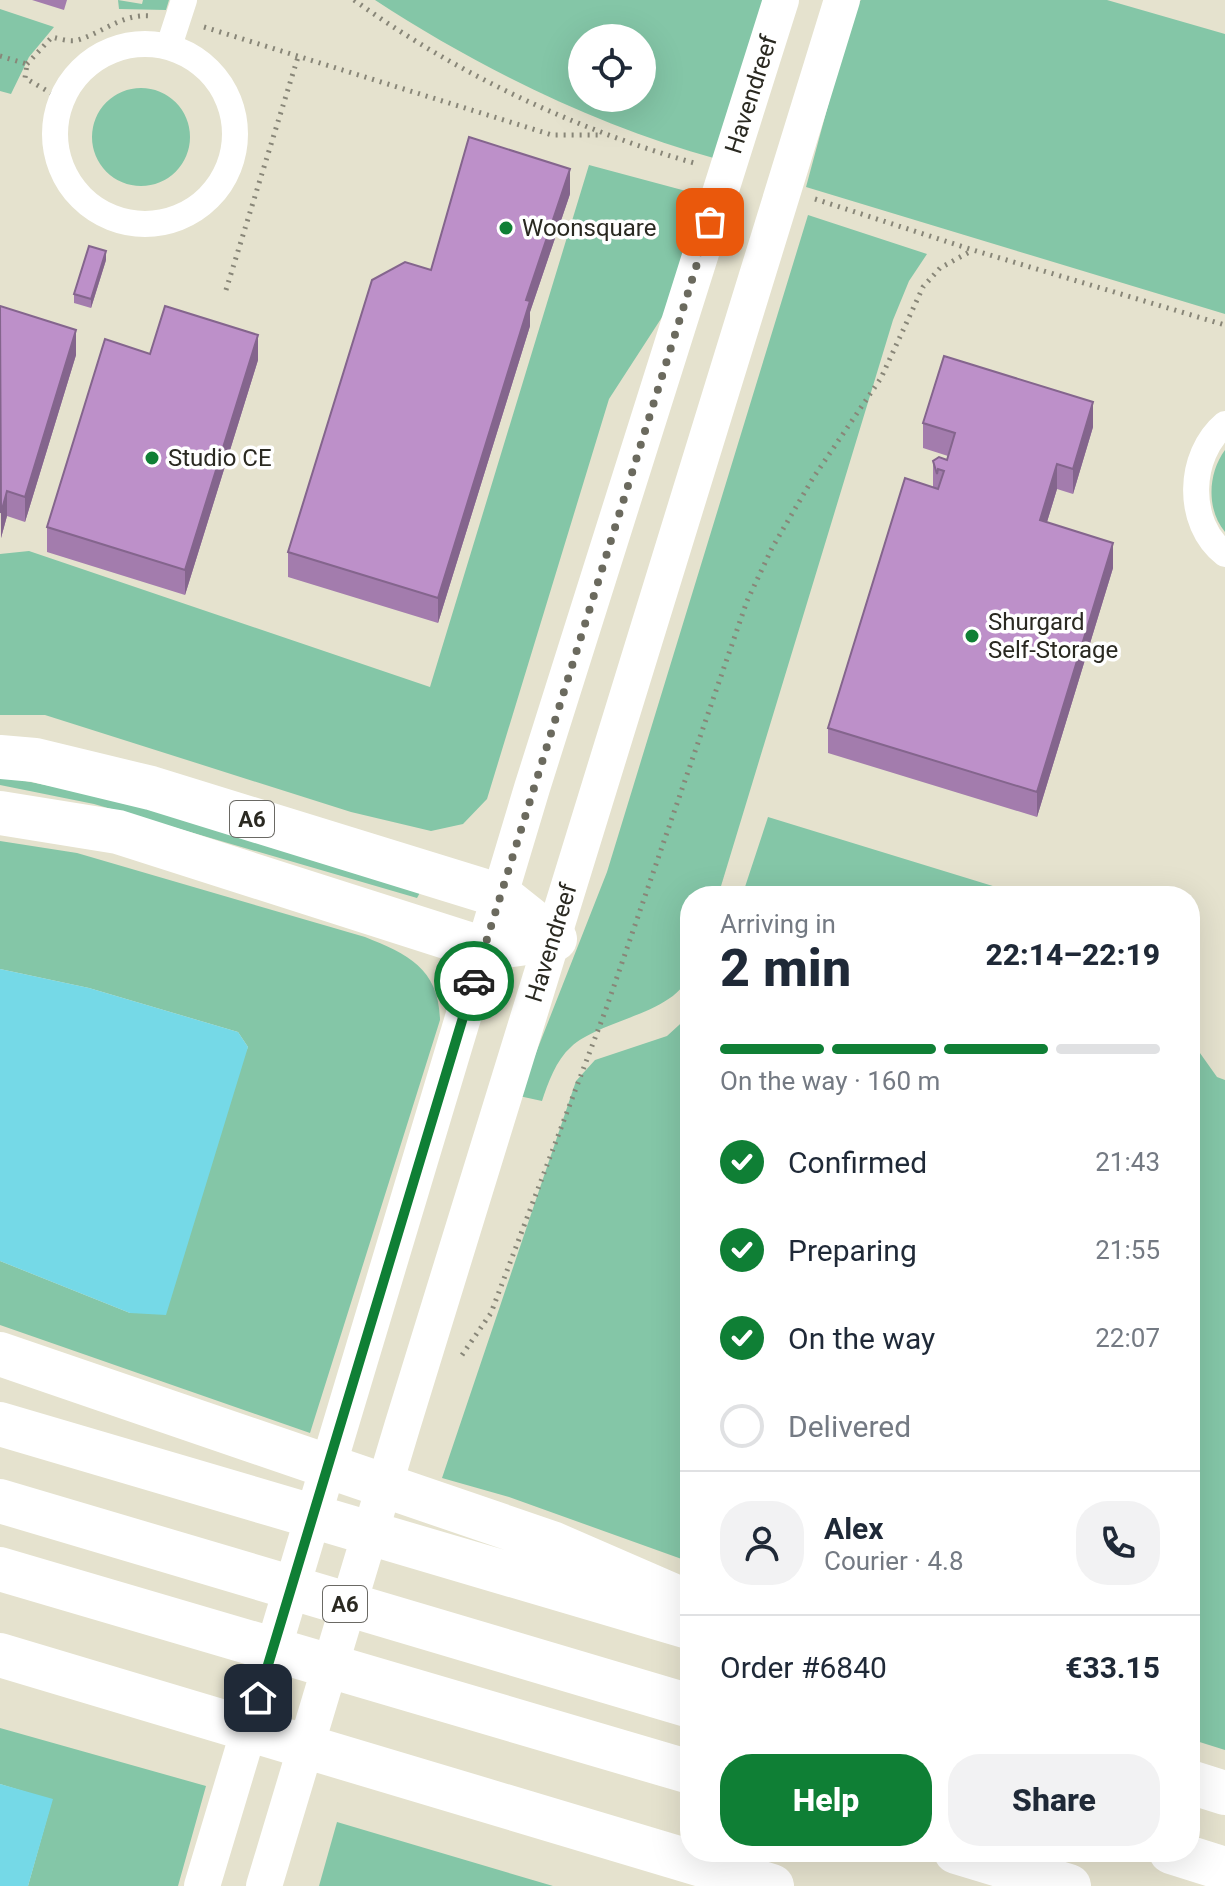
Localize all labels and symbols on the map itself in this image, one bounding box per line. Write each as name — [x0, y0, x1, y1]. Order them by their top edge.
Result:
street label: Havendreef — [719, 31, 783, 157]
pin — [676, 188, 744, 256]
place label: Woonsquare — [522, 214, 657, 242]
marker: Woonsquare — [497, 219, 515, 237]
place label: Studio CE — [168, 444, 272, 472]
marker: Studio CE — [143, 449, 161, 467]
place label: Shurgard Self-Storage — [988, 608, 1118, 664]
marker: Shurgard Self-Storage — [963, 627, 981, 645]
road number: A6 — [230, 801, 274, 837]
street label: Havendreef — [520, 879, 583, 1006]
courier — [434, 941, 514, 1021]
road number: A6 — [323, 1586, 367, 1622]
pin — [224, 1664, 292, 1732]

